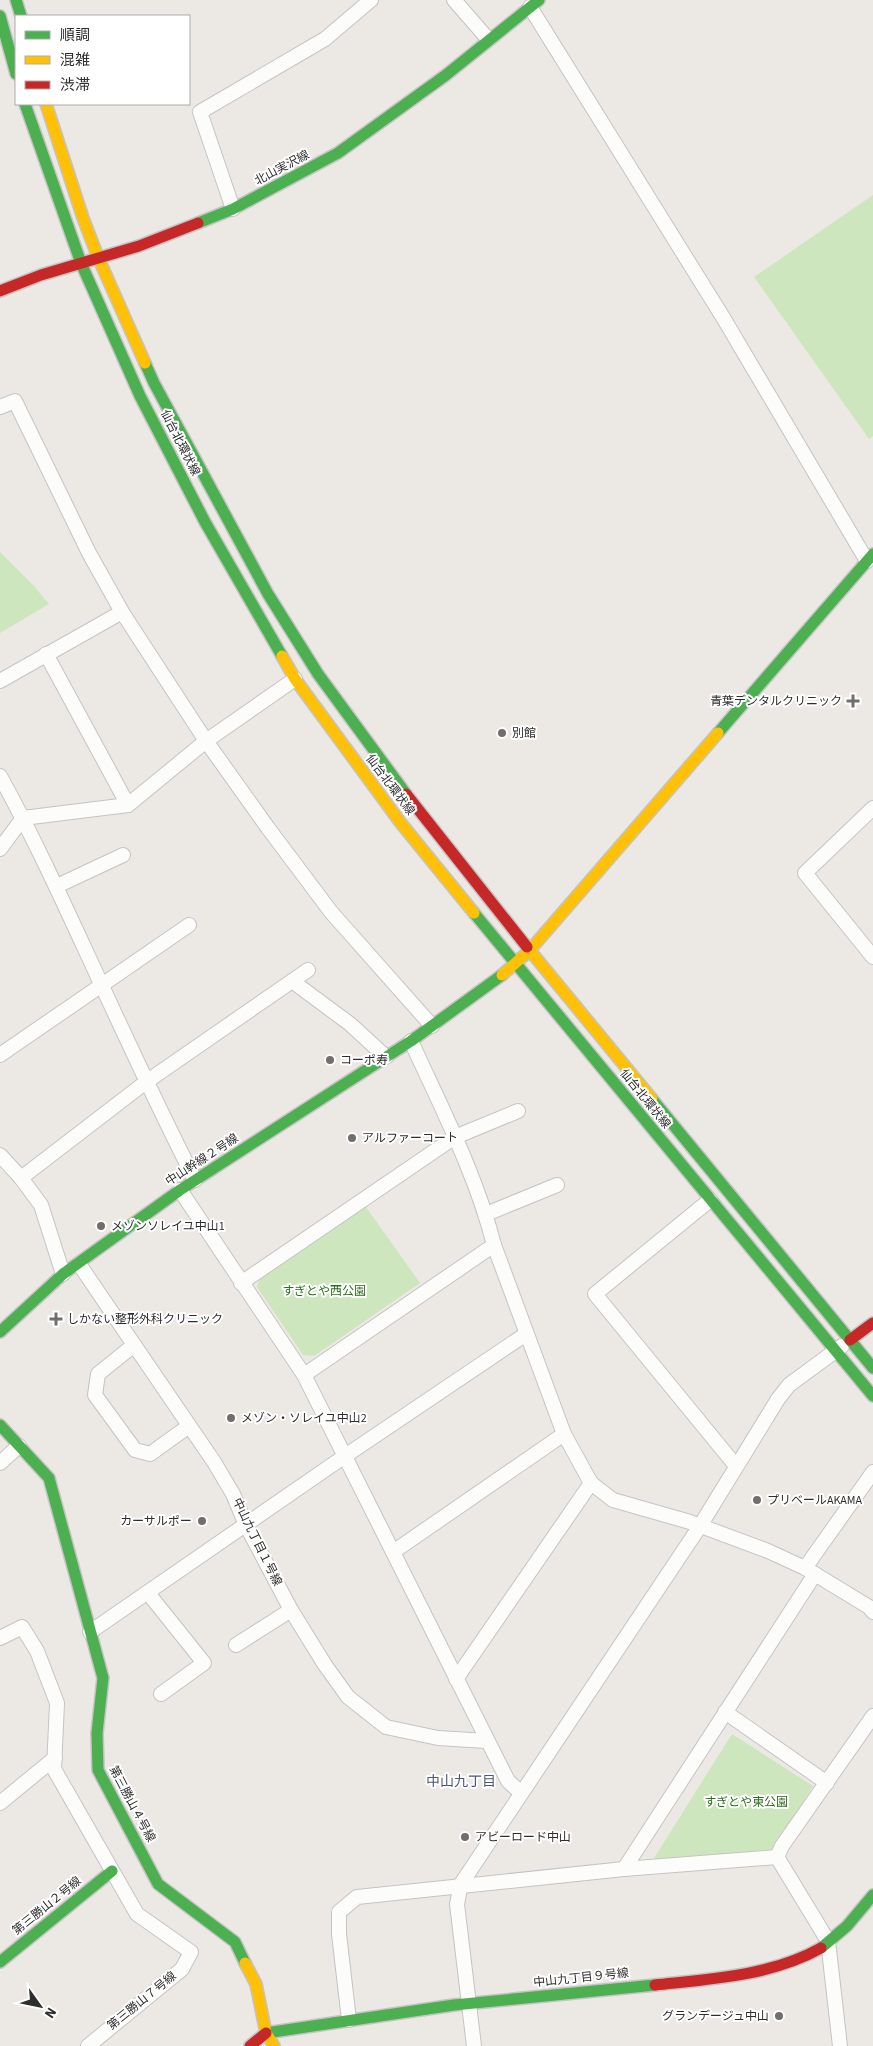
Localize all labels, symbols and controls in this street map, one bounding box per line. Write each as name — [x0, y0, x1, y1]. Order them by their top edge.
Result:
legend — [15, 15, 190, 105]
text: 順調 — [60, 25, 90, 46]
text: 混雑 — [60, 50, 90, 71]
text: 渋滞 — [60, 75, 90, 96]
street label: 北山実沢線 — [252, 146, 312, 190]
street label: 仙台北環状線 — [156, 407, 204, 479]
place label: 青葉デンタルクリニック — [710, 693, 842, 710]
marker: 青葉デンタルクリニック — [846, 694, 860, 708]
place label: 別館 — [512, 725, 536, 742]
marker: 別館 — [496, 727, 508, 739]
street label: 仙台北環状線 — [362, 751, 418, 819]
place label: コーポ寿 — [340, 1052, 388, 1069]
marker: コーポ寿 — [324, 1054, 336, 1066]
street label: 仙台北環状線 — [616, 1066, 674, 1132]
street label: 中山幹線２号線 — [162, 1130, 242, 1190]
place label: アルファーコート — [362, 1130, 458, 1147]
marker: アルファーコート — [346, 1132, 358, 1144]
place label: メゾンソレイユ中山1 — [111, 1218, 225, 1235]
marker: メゾンソレイユ中山1 — [95, 1220, 107, 1232]
park label: すぎとや西公園 — [282, 1283, 366, 1300]
place label: しかない整形外科クリニック — [67, 1311, 223, 1328]
marker: しかない整形外科クリニック — [49, 1312, 63, 1326]
place label: メゾン・ソレイユ中山2 — [241, 1410, 367, 1427]
marker: メゾン・ソレイユ中山2 — [225, 1412, 237, 1424]
place label: プリベールAKAMA — [767, 1492, 863, 1509]
marker: プリベールAKAMA — [751, 1494, 763, 1506]
street label: 中山九丁目１号線 — [228, 1495, 286, 1589]
place label: カーサルポー — [120, 1513, 192, 1530]
marker: カーサルポー — [196, 1515, 208, 1527]
street label: 第三勝山４号線 — [105, 1763, 159, 1845]
district label: 中山九丁目 — [426, 1772, 496, 1792]
park label: すぎとや東公園 — [704, 1794, 788, 1811]
place label: アビーロード中山 — [475, 1829, 571, 1846]
marker: アビーロード中山 — [459, 1831, 471, 1843]
street label: 第三勝山２号線 — [9, 1873, 85, 1939]
street label: 中山九丁目９号線 — [532, 1965, 630, 1991]
street label: 第三勝山７号線 — [104, 1968, 180, 2034]
north arrow — [15, 1981, 65, 2031]
text: N — [39, 2003, 61, 2022]
place label: グランデージュ中山 — [662, 2008, 769, 2025]
marker: グランデージュ中山 — [773, 2010, 785, 2022]

